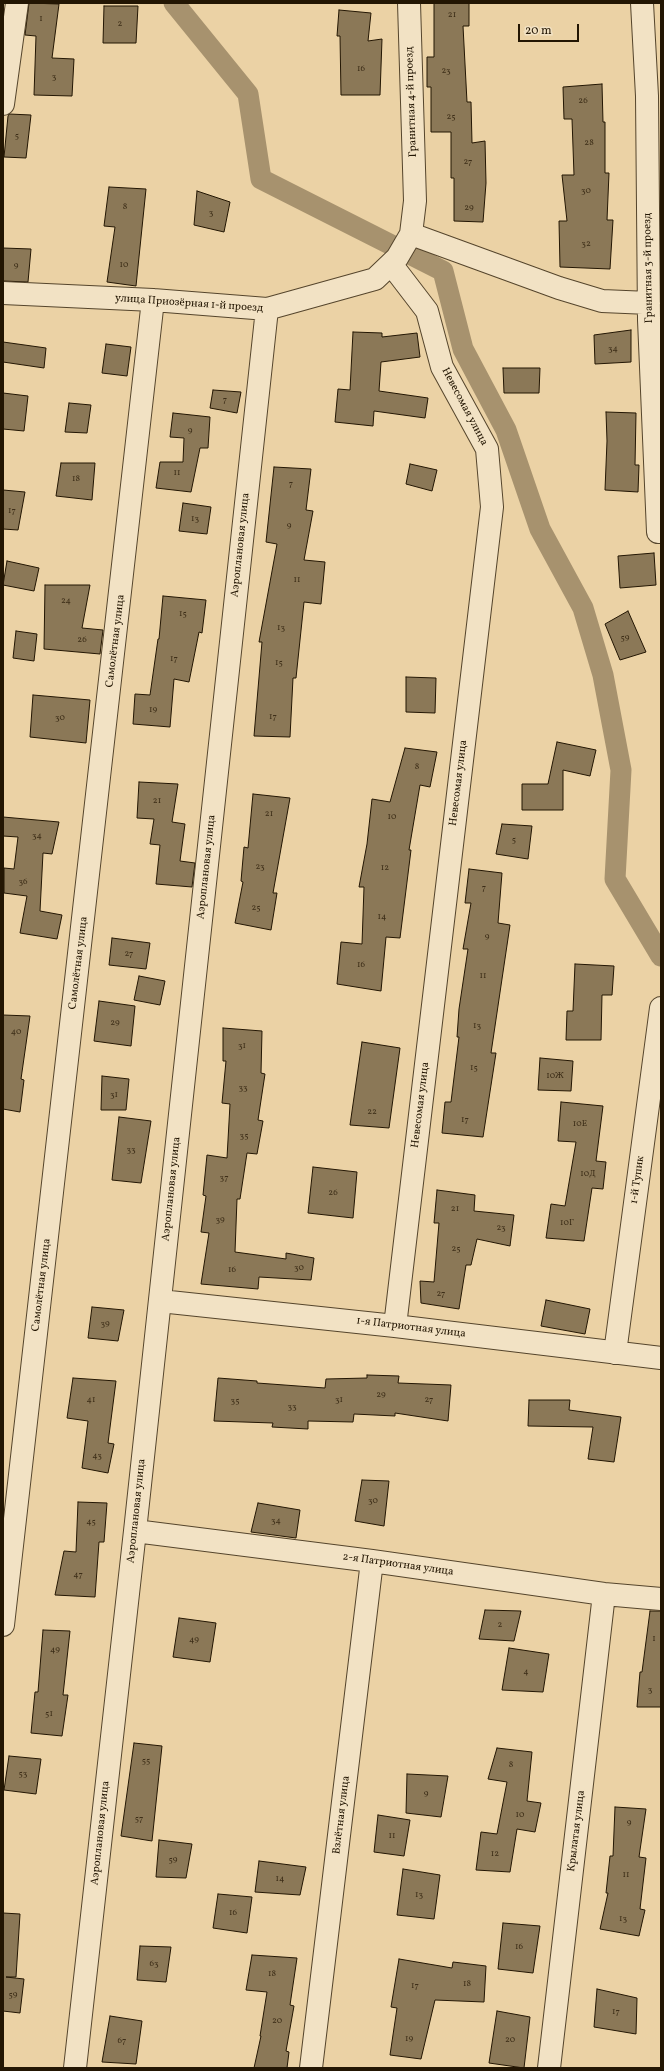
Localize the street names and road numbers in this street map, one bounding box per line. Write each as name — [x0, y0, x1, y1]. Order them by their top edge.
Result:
street label: Гранитная 4-й проезд — [403, 46, 421, 158]
street label: Гранитная 3-й проезд — [641, 213, 657, 323]
street label: улица Приозёрная 1-й проезд — [115, 292, 263, 316]
street label: Невесомая улица — [438, 366, 490, 448]
street label: Аэроплановая улица — [229, 492, 253, 598]
street label: Самолётная улица — [104, 594, 128, 688]
street label: Невесомая улица — [447, 739, 471, 827]
street label: Аэроплановая улица — [195, 814, 219, 920]
street label: Самолётная улица — [67, 916, 91, 1010]
street label: Невесомая улица — [409, 1061, 433, 1149]
street label: Аэроплановая улица — [160, 1136, 184, 1242]
street label: 1-й Тупик — [628, 1155, 648, 1205]
street label: Самолётная улица — [30, 1238, 54, 1332]
street label: 1-я Патриотная улица — [356, 1315, 466, 1341]
street label: Аэроплановая улица — [125, 1458, 149, 1564]
street label: 2-я Патриотная улица — [342, 1551, 454, 1579]
street label: Взлётная улица — [331, 1775, 353, 1855]
street label: Аэроплановая улица — [89, 1780, 113, 1886]
street label: Крылатая улица — [565, 1789, 589, 1873]

